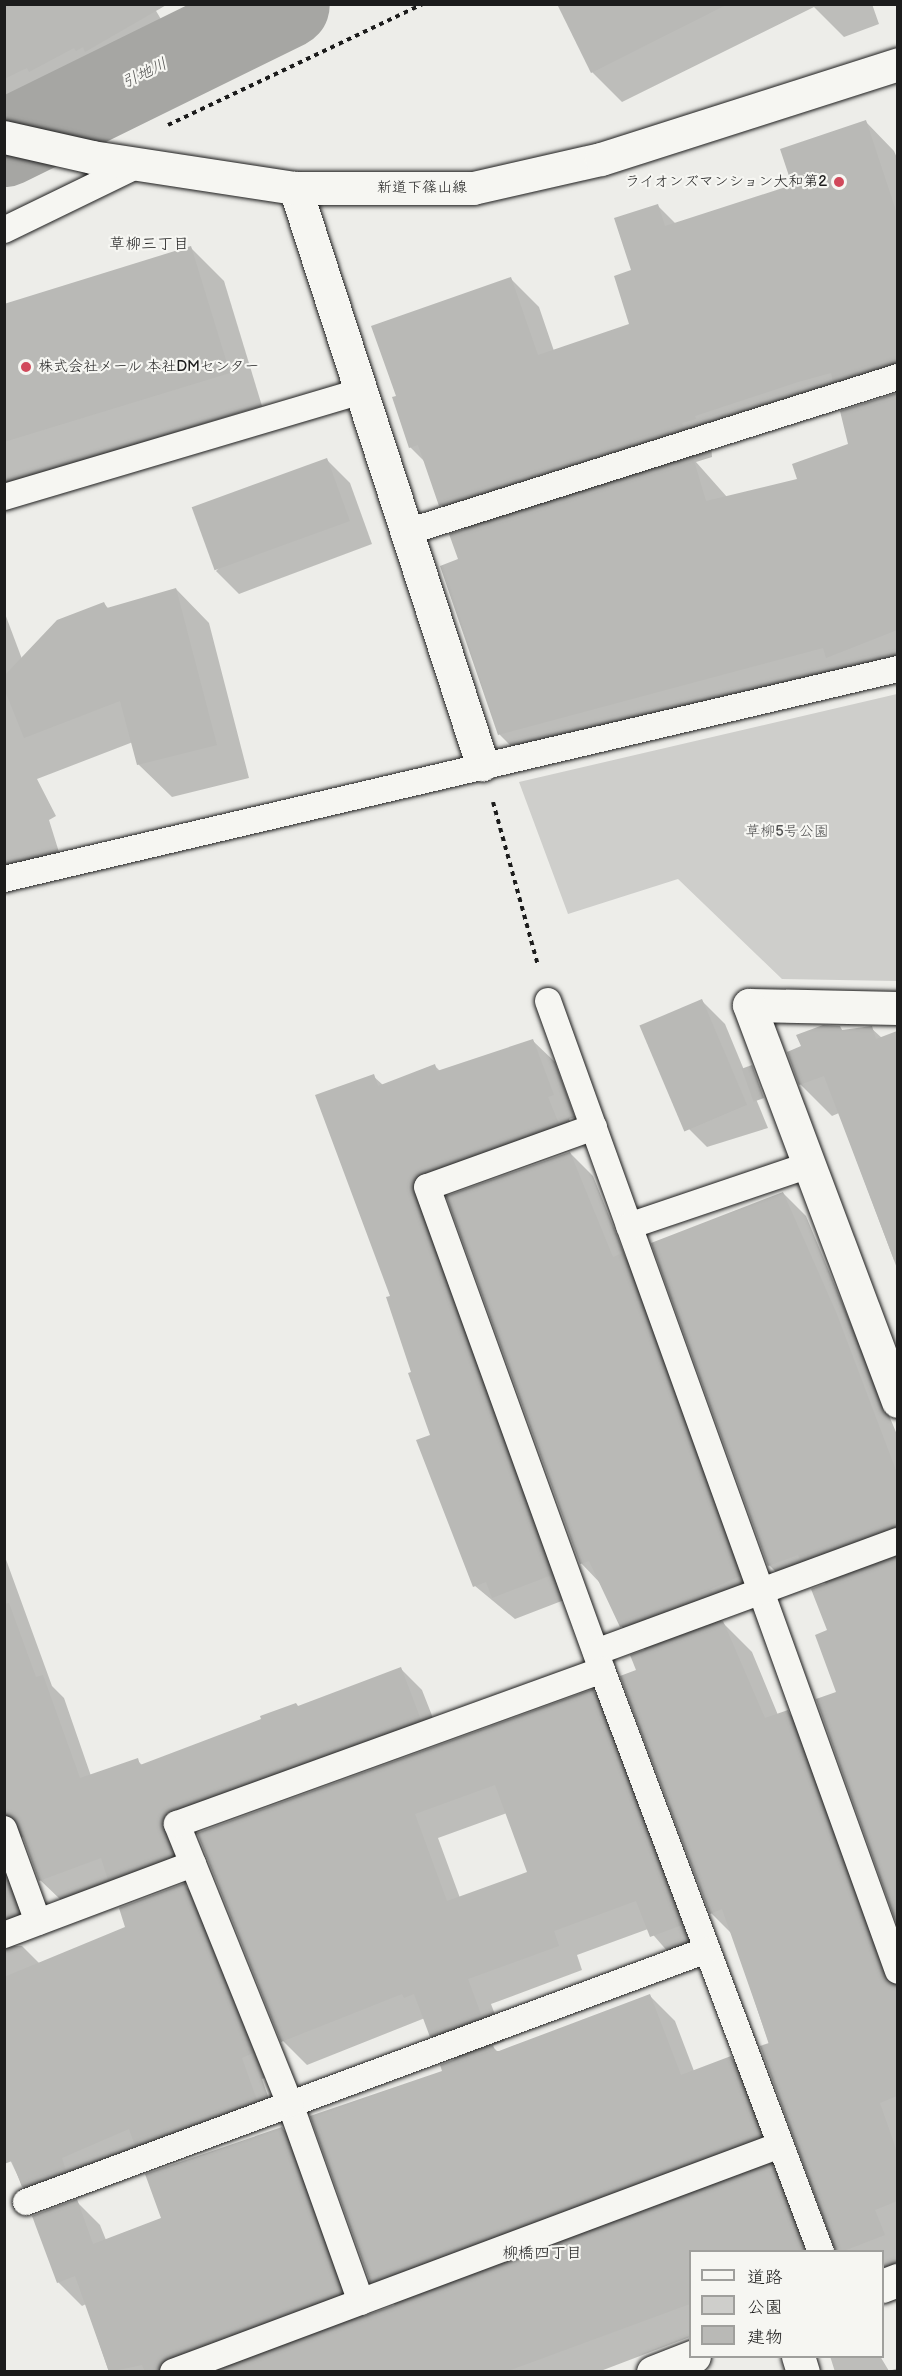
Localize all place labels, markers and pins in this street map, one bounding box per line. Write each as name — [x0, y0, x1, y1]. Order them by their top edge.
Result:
place label: ライオンズマンション大和第2 — [623, 173, 827, 191]
marker: ライオンズマンション大和第2 — [832, 175, 846, 189]
place label: 株式会社メール 本社DMセンター — [38, 358, 261, 376]
marker: 株式会社メール 本社DMセンター — [19, 360, 33, 374]

